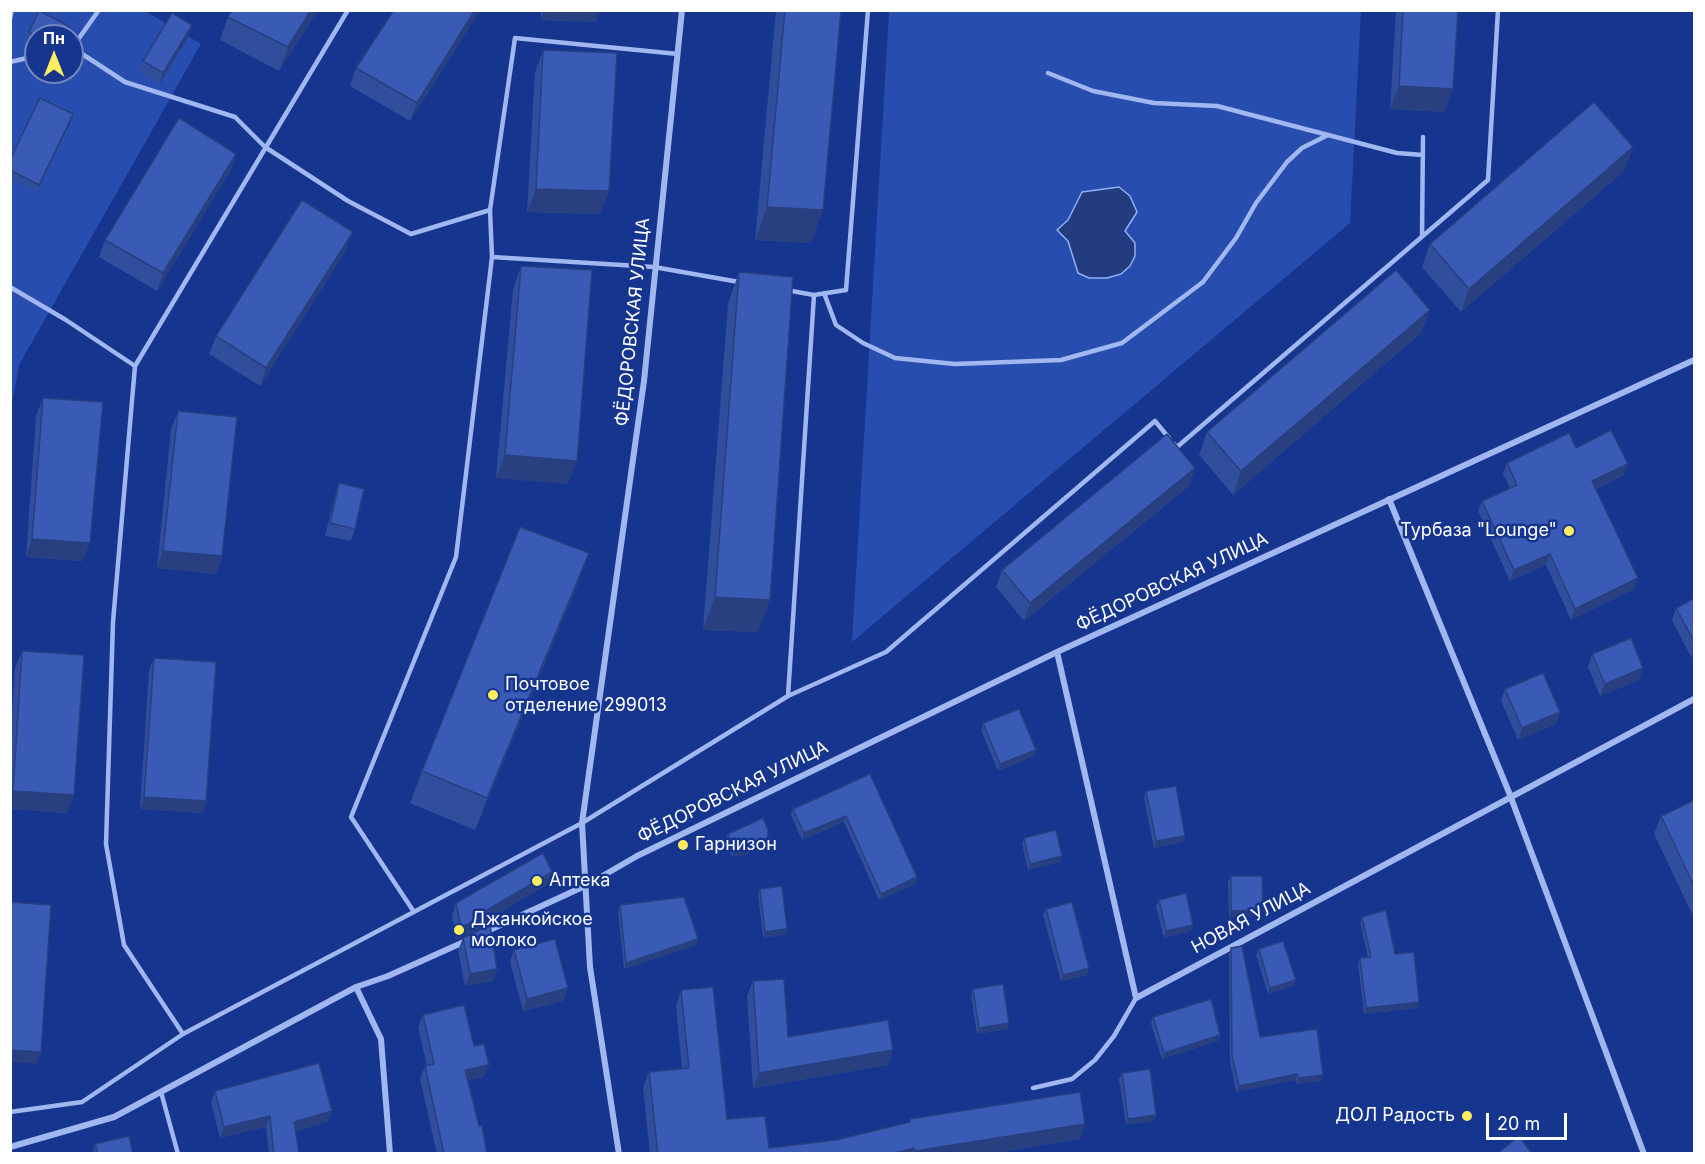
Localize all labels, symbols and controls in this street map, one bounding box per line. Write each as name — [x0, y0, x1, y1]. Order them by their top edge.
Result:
north arrow — [24, 24, 84, 84]
text: Пн — [43, 28, 65, 48]
street label: ФЁДОРОВСКАЯ УЛИЦА — [611, 217, 655, 427]
place label: Турбаза "Lounge" — [1400, 520, 1557, 542]
marker: Турбаза "Lounge" — [1562, 524, 1576, 538]
street label: ФЁДОРОВСКАЯ УЛИЦА — [1073, 528, 1271, 636]
place label: Почтовое отделение 299013 — [505, 674, 667, 716]
marker: Почтовое отделение 299013 — [486, 688, 500, 702]
street label: ФЁДОРОВСКАЯ УЛИЦА — [634, 736, 832, 848]
place label: Гарнизон — [695, 834, 777, 856]
marker: Гарнизон — [676, 838, 690, 852]
place label: Аптека — [549, 870, 610, 892]
marker: Аптека — [530, 874, 544, 888]
street label: НОВАЯ УЛИЦА — [1188, 878, 1314, 958]
place label: Джанкойское молоко — [471, 909, 593, 952]
marker: Джанкойское молоко — [452, 923, 466, 937]
scale bar — [1489, 1101, 1570, 1139]
place label: ДОЛ Радость — [1335, 1105, 1455, 1127]
marker: ДОЛ Радость — [1460, 1109, 1474, 1123]
text: 20 m — [1497, 1113, 1540, 1134]

